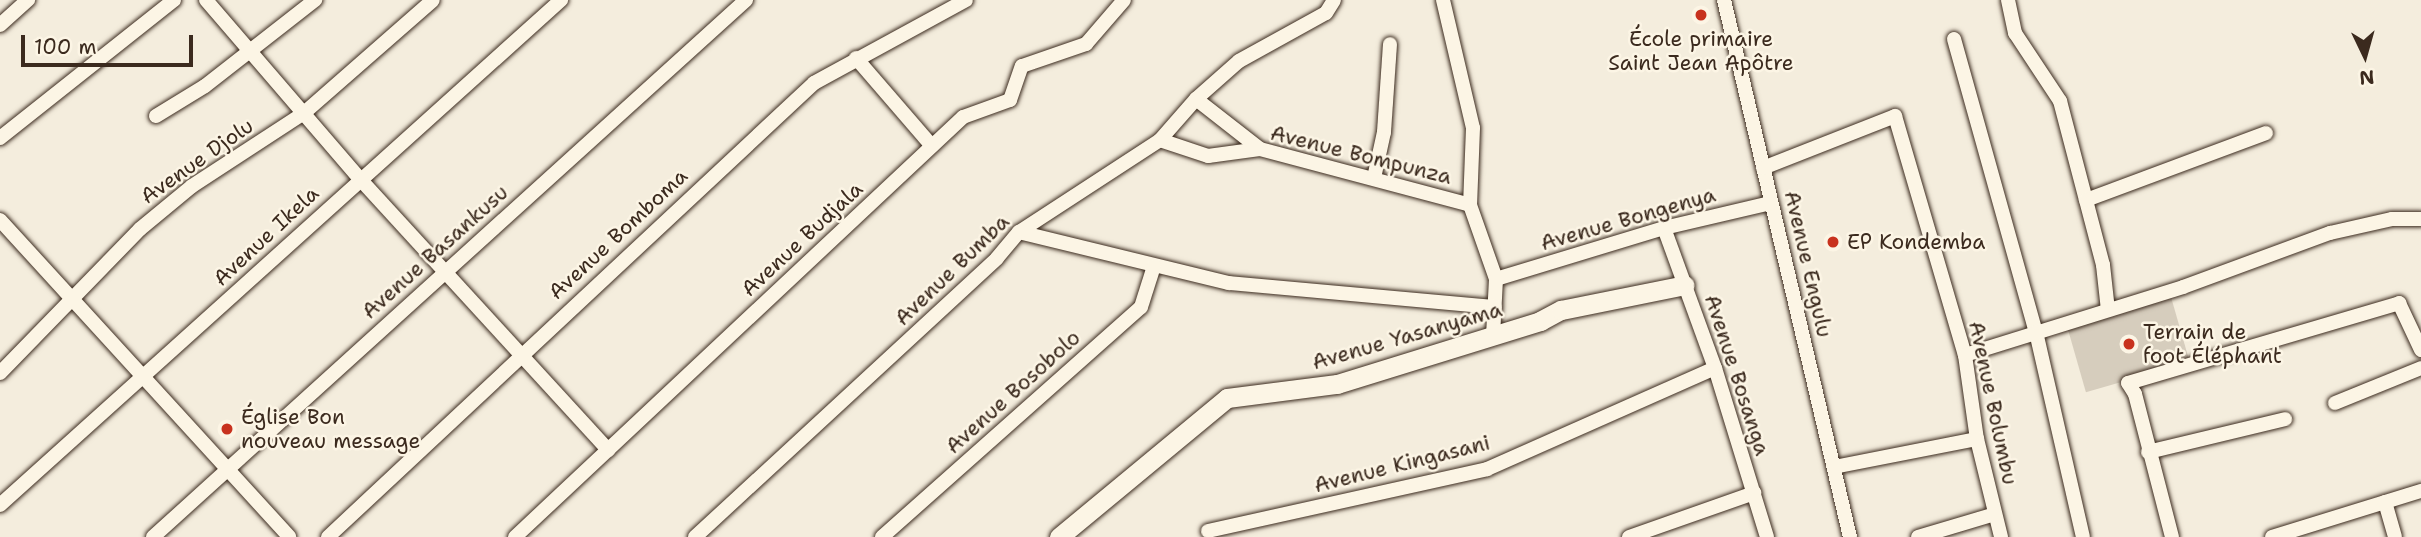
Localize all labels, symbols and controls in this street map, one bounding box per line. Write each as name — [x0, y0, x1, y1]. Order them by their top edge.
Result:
marker: École primaire Saint Jean Apôtre — [1693, 7, 1709, 23]
scale bar — [24, 21, 196, 65]
north arrow — [2330, 21, 2400, 91]
place label: École primaire Saint Jean Apôtre — [1608, 26, 1794, 76]
text: 100 m — [34, 33, 97, 61]
text: N — [2358, 64, 2375, 91]
street label: Avenue Djolu — [136, 113, 258, 209]
street label: Avenue Bompunza — [1268, 120, 1454, 190]
street label: Avenue Bomboma — [543, 163, 693, 305]
street label: Avenue Budjala — [736, 176, 868, 302]
street label: Avenue Basankusu — [357, 180, 513, 324]
street label: Avenue Ikela — [208, 181, 324, 291]
street label: Avenue Bongenya — [1538, 182, 1718, 256]
street label: Avenue Engulu — [1779, 188, 1837, 340]
street label: Avenue Bumba — [890, 209, 1014, 331]
place label: EP Kondemba — [1847, 229, 1985, 255]
marker: EP Kondemba — [1825, 234, 1841, 250]
street label: Avenue Bosanga — [1699, 291, 1775, 459]
street label: Avenue Yasanyama — [1309, 297, 1505, 375]
street label: Avenue Bolumbu — [1963, 319, 2023, 487]
place label: Terrain de foot Éléphant — [2143, 319, 2282, 369]
street label: Avenue Bosobolo — [941, 325, 1085, 459]
marker: Terrain de foot Éléphant — [2121, 336, 2137, 352]
place label: Église Bon nouveau message — [241, 404, 420, 454]
marker: Église Bon nouveau message — [219, 421, 235, 437]
street label: Avenue Kingasani — [1311, 430, 1493, 498]

